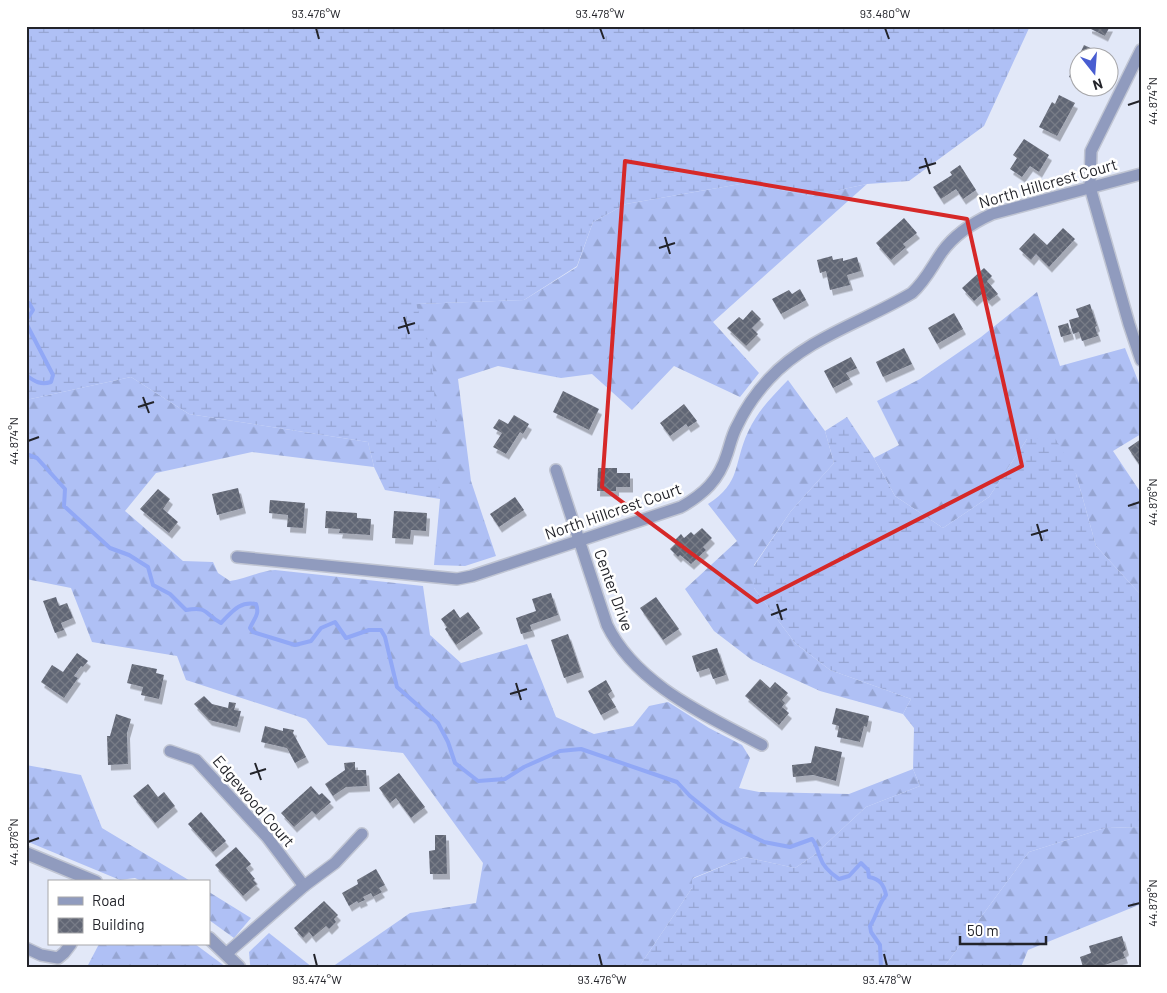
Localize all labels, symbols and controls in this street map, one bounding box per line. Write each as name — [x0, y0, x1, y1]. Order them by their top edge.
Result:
text: 93.476°W — [292, 6, 341, 20]
text: 93.478°W — [575, 6, 625, 20]
text: 93.480°W — [860, 6, 911, 20]
north arrow — [1070, 48, 1120, 98]
text: N — [1091, 75, 1105, 94]
text: 44.874°N — [1145, 77, 1159, 125]
street label: North Hillcrest Court — [976, 154, 1119, 211]
text: 44.874°N — [6, 417, 20, 465]
street label: North Hillcrest Court — [542, 478, 684, 543]
text: 44.876°N — [1145, 478, 1159, 526]
street label: Center Drive — [591, 546, 638, 633]
street label: Edgewood Court — [210, 751, 299, 850]
text: 44.876°N — [6, 818, 20, 866]
text: 44.878°N — [1145, 879, 1159, 927]
legend — [48, 880, 210, 946]
text: Road — [92, 891, 125, 909]
scale bar — [960, 913, 1046, 945]
text: Building — [92, 915, 145, 933]
text: 50 m — [967, 921, 999, 939]
text: 93.474°W — [292, 972, 342, 986]
text: 93.476°W — [578, 972, 627, 986]
text: 93.478°W — [862, 972, 912, 986]

